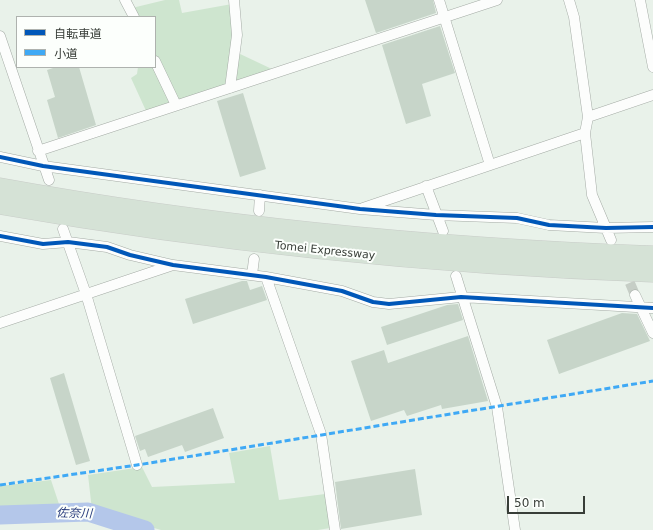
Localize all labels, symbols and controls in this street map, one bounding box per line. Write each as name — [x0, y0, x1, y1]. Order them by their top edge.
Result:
legend — [16, 16, 156, 68]
text: 自転車道 — [54, 27, 102, 41]
text: 小道 — [54, 47, 78, 61]
street label: Tomei Expressway — [274, 239, 376, 263]
scale bar — [509, 488, 587, 514]
text: 50 m — [514, 496, 545, 510]
water label: 佐奈川 — [56, 506, 92, 522]

